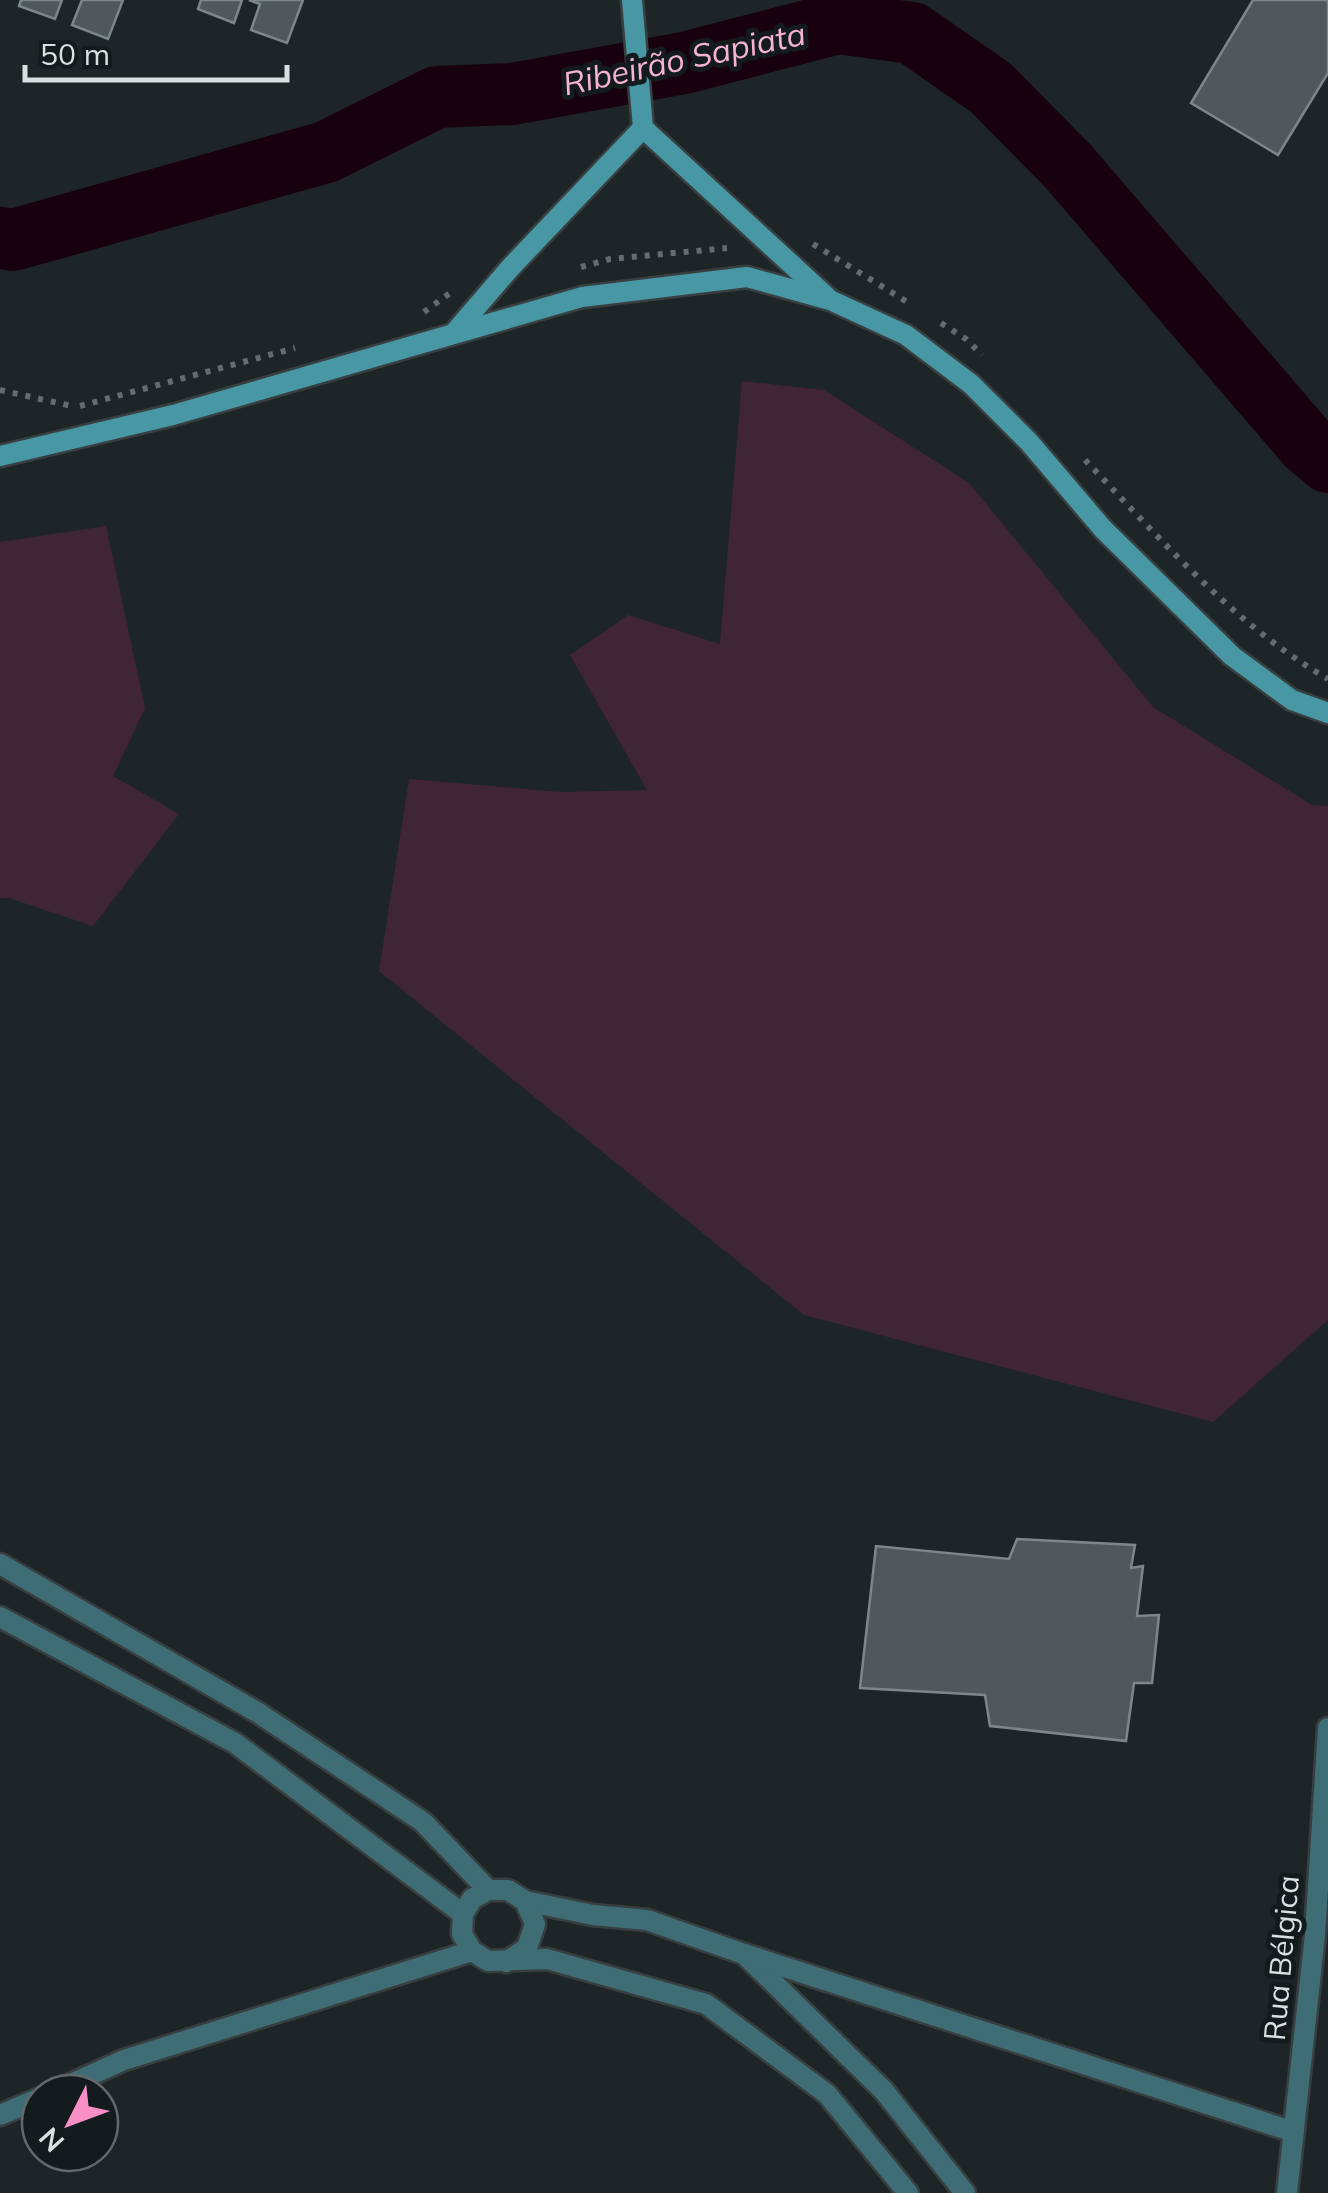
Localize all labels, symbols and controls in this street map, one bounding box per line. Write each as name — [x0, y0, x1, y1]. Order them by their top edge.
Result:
water label: Ribeirão Sapiata — [559, 13, 809, 103]
scale bar — [25, 20, 288, 82]
text: 50 m — [40, 35, 110, 73]
street label: Rua Bélgica — [1255, 1874, 1307, 2042]
north arrow — [20, 2073, 120, 2173]
text: N — [31, 2120, 71, 2160]

